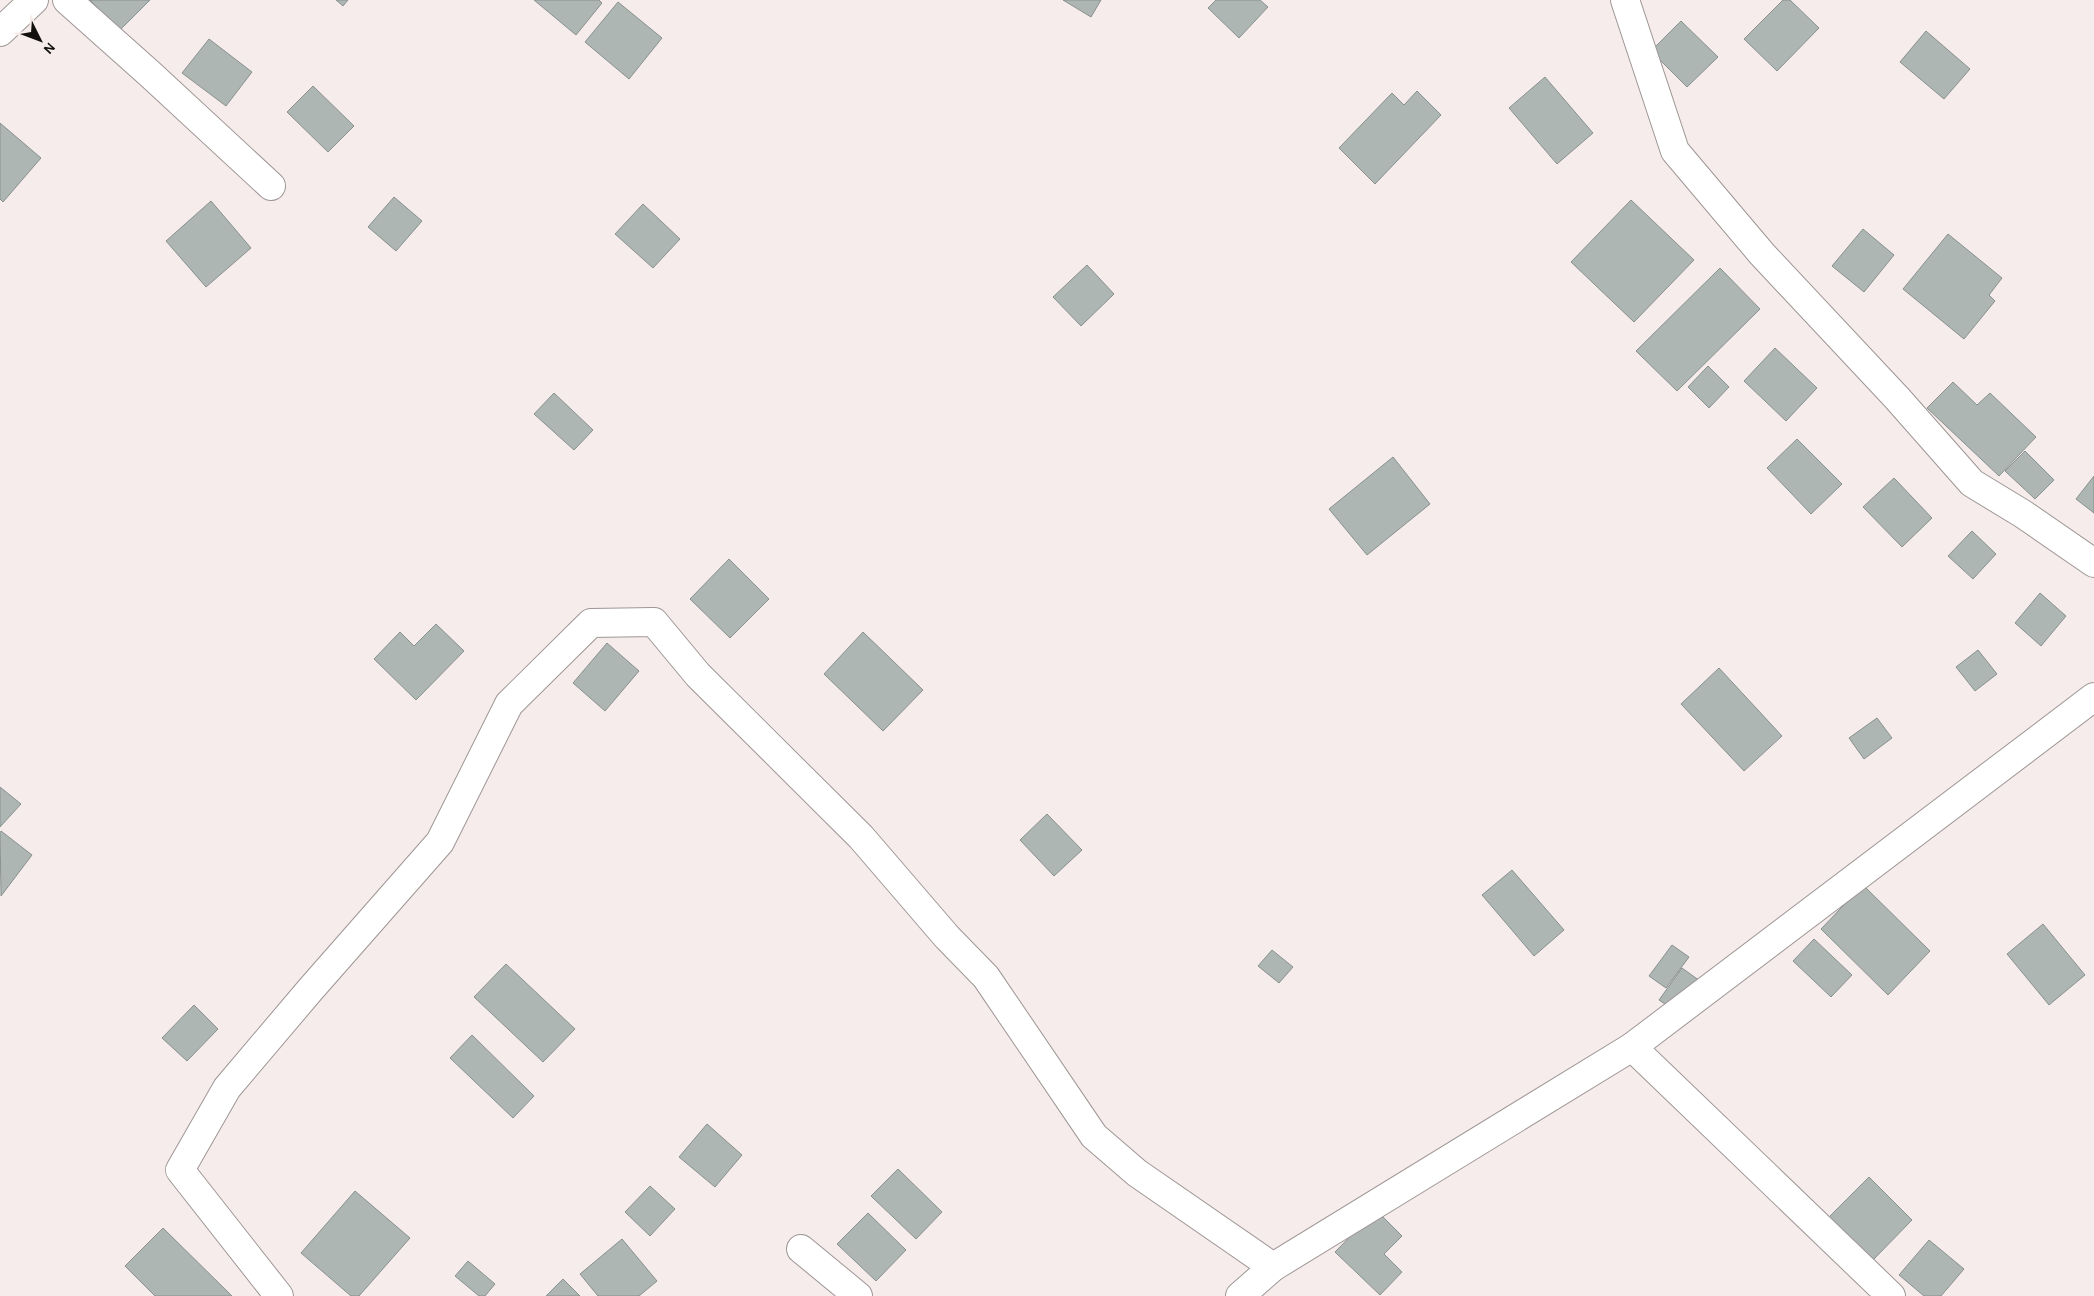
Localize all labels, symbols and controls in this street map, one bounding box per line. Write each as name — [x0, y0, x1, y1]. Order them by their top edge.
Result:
north arrow — [15, 15, 65, 65]
text: N — [40, 40, 57, 56]

